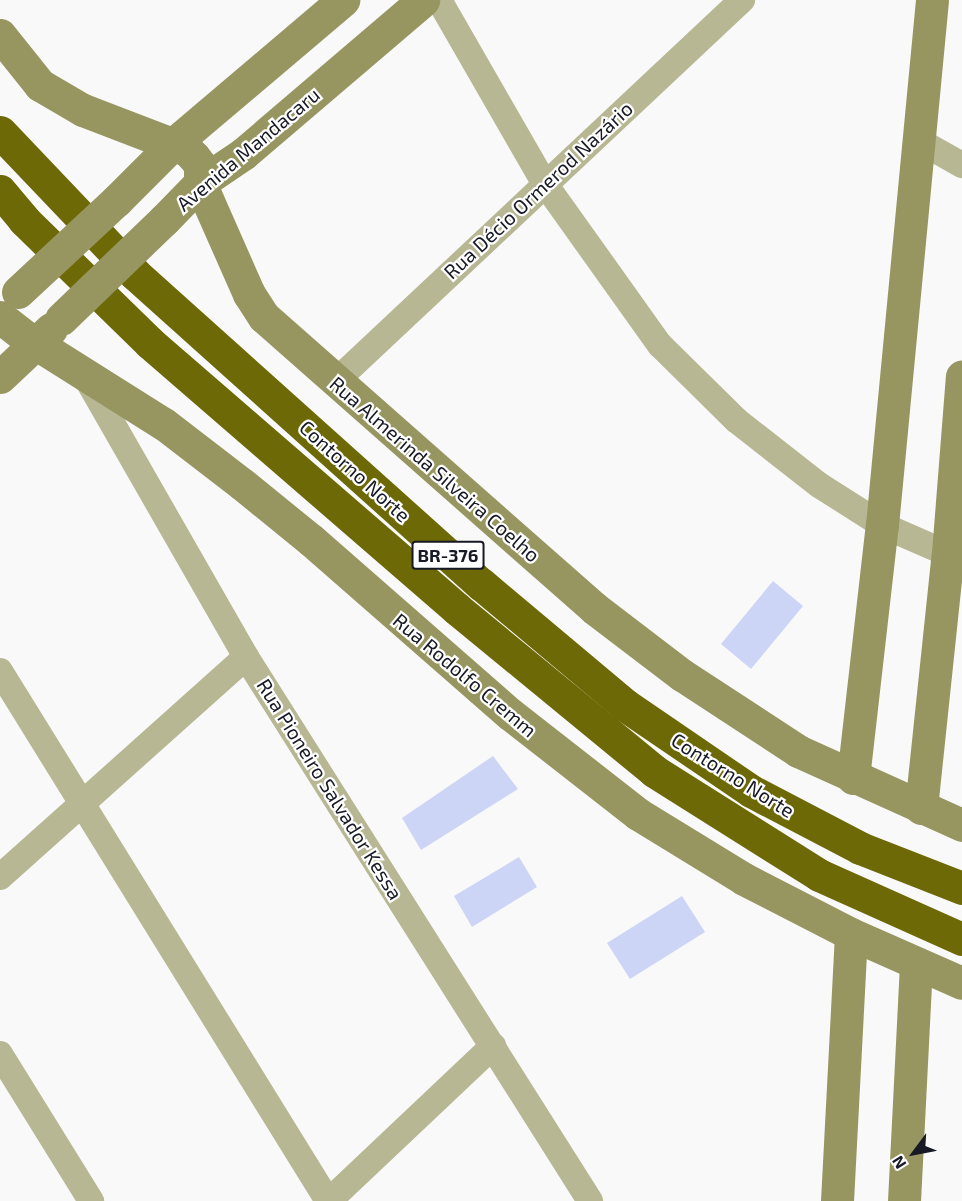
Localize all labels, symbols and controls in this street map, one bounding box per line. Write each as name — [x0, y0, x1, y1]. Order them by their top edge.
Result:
street label: Avenida Mandacaru — [172, 82, 324, 216]
street label: Rua Décio Ormerod Nazário — [439, 96, 637, 284]
street label: Rua Almerinda Silveira Coelho — [325, 371, 545, 567]
street label: Contorno Norte — [295, 415, 415, 527]
road number: BR-376 — [410, 540, 486, 570]
street label: Rua Rodolfo Cremm — [388, 608, 542, 742]
street label: Rua Pioneiro Salvador Kessa — [252, 674, 408, 904]
street label: Contorno Norte — [667, 728, 799, 822]
north arrow — [884, 1123, 944, 1183]
text: N — [887, 1153, 909, 1173]

